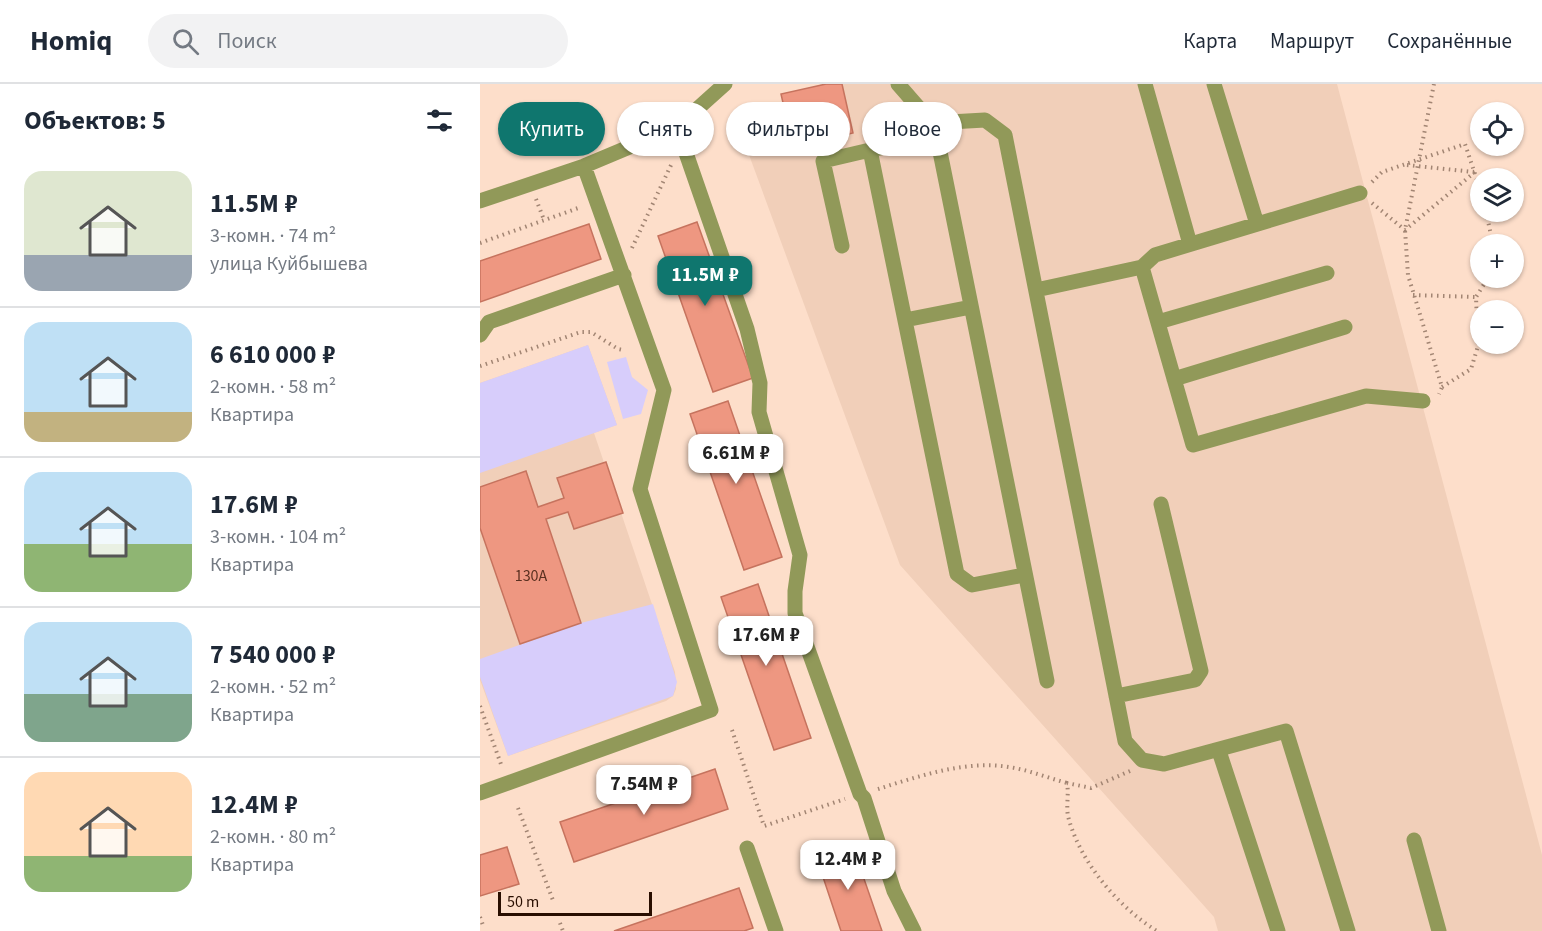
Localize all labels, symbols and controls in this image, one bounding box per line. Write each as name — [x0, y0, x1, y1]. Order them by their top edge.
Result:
search box — [148, 14, 568, 68]
text: Homiq — [30, 21, 112, 61]
icon: search — [169, 25, 202, 58]
text: Поиск — [217, 25, 277, 57]
text: Карта — [1183, 26, 1237, 56]
text: Маршрут — [1270, 26, 1354, 56]
text: Сохранённые — [1387, 26, 1512, 56]
text: Объектов: 5 — [24, 102, 166, 139]
chip: Купить — [498, 102, 605, 156]
chip: Снять — [617, 102, 714, 156]
chip: Фильтры — [726, 102, 850, 156]
chip: Новое — [862, 102, 962, 156]
map controls — [1470, 102, 1524, 354]
button: locate — [1470, 102, 1524, 156]
icon: filters — [423, 104, 456, 137]
button: layers — [1470, 168, 1524, 222]
text: 11.5M ₽ — [210, 185, 298, 222]
icon: home — [72, 195, 144, 267]
text: 3-комн. · 74 m² — [210, 222, 336, 250]
button: + — [1470, 234, 1524, 288]
text: улица Куйбышева — [210, 250, 368, 278]
pin: 11.5M ₽ — [650, 256, 760, 307]
text: 11.5M ₽ — [671, 261, 739, 289]
button: − — [1470, 300, 1524, 354]
text: 6 610 000 ₽ — [210, 336, 335, 373]
icon: home — [72, 346, 144, 418]
text: 2-комн. · 58 m² — [210, 373, 336, 401]
text: Квартира — [210, 401, 294, 429]
pin: 6.61M ₽ — [681, 434, 791, 485]
text: 6.61M ₽ — [702, 439, 770, 467]
text: 17.6M ₽ — [210, 486, 298, 523]
icon: home — [72, 496, 144, 568]
text: 3-комн. · 104 m² — [210, 523, 346, 551]
text: Квартира — [210, 551, 294, 579]
house number: 130А — [515, 565, 548, 587]
pin: 17.6M ₽ — [711, 616, 821, 667]
text: 17.6M ₽ — [732, 621, 800, 649]
text: 7 540 000 ₽ — [210, 636, 335, 673]
icon: home — [72, 646, 144, 718]
text: 2-комн. · 52 m² — [210, 673, 336, 701]
text: Квартира — [210, 701, 294, 729]
pin: 7.54M ₽ — [589, 765, 699, 816]
text: 7.54M ₽ — [610, 770, 678, 798]
text: 12.4M ₽ — [210, 786, 298, 823]
icon: home — [72, 796, 144, 868]
text: 2-комн. · 80 m² — [210, 823, 336, 851]
pin: 12.4M ₽ — [793, 840, 903, 891]
text: 12.4M ₽ — [814, 845, 882, 873]
text: Квартира — [210, 851, 294, 879]
scale bar — [498, 889, 652, 916]
text: 50 m — [507, 891, 539, 913]

